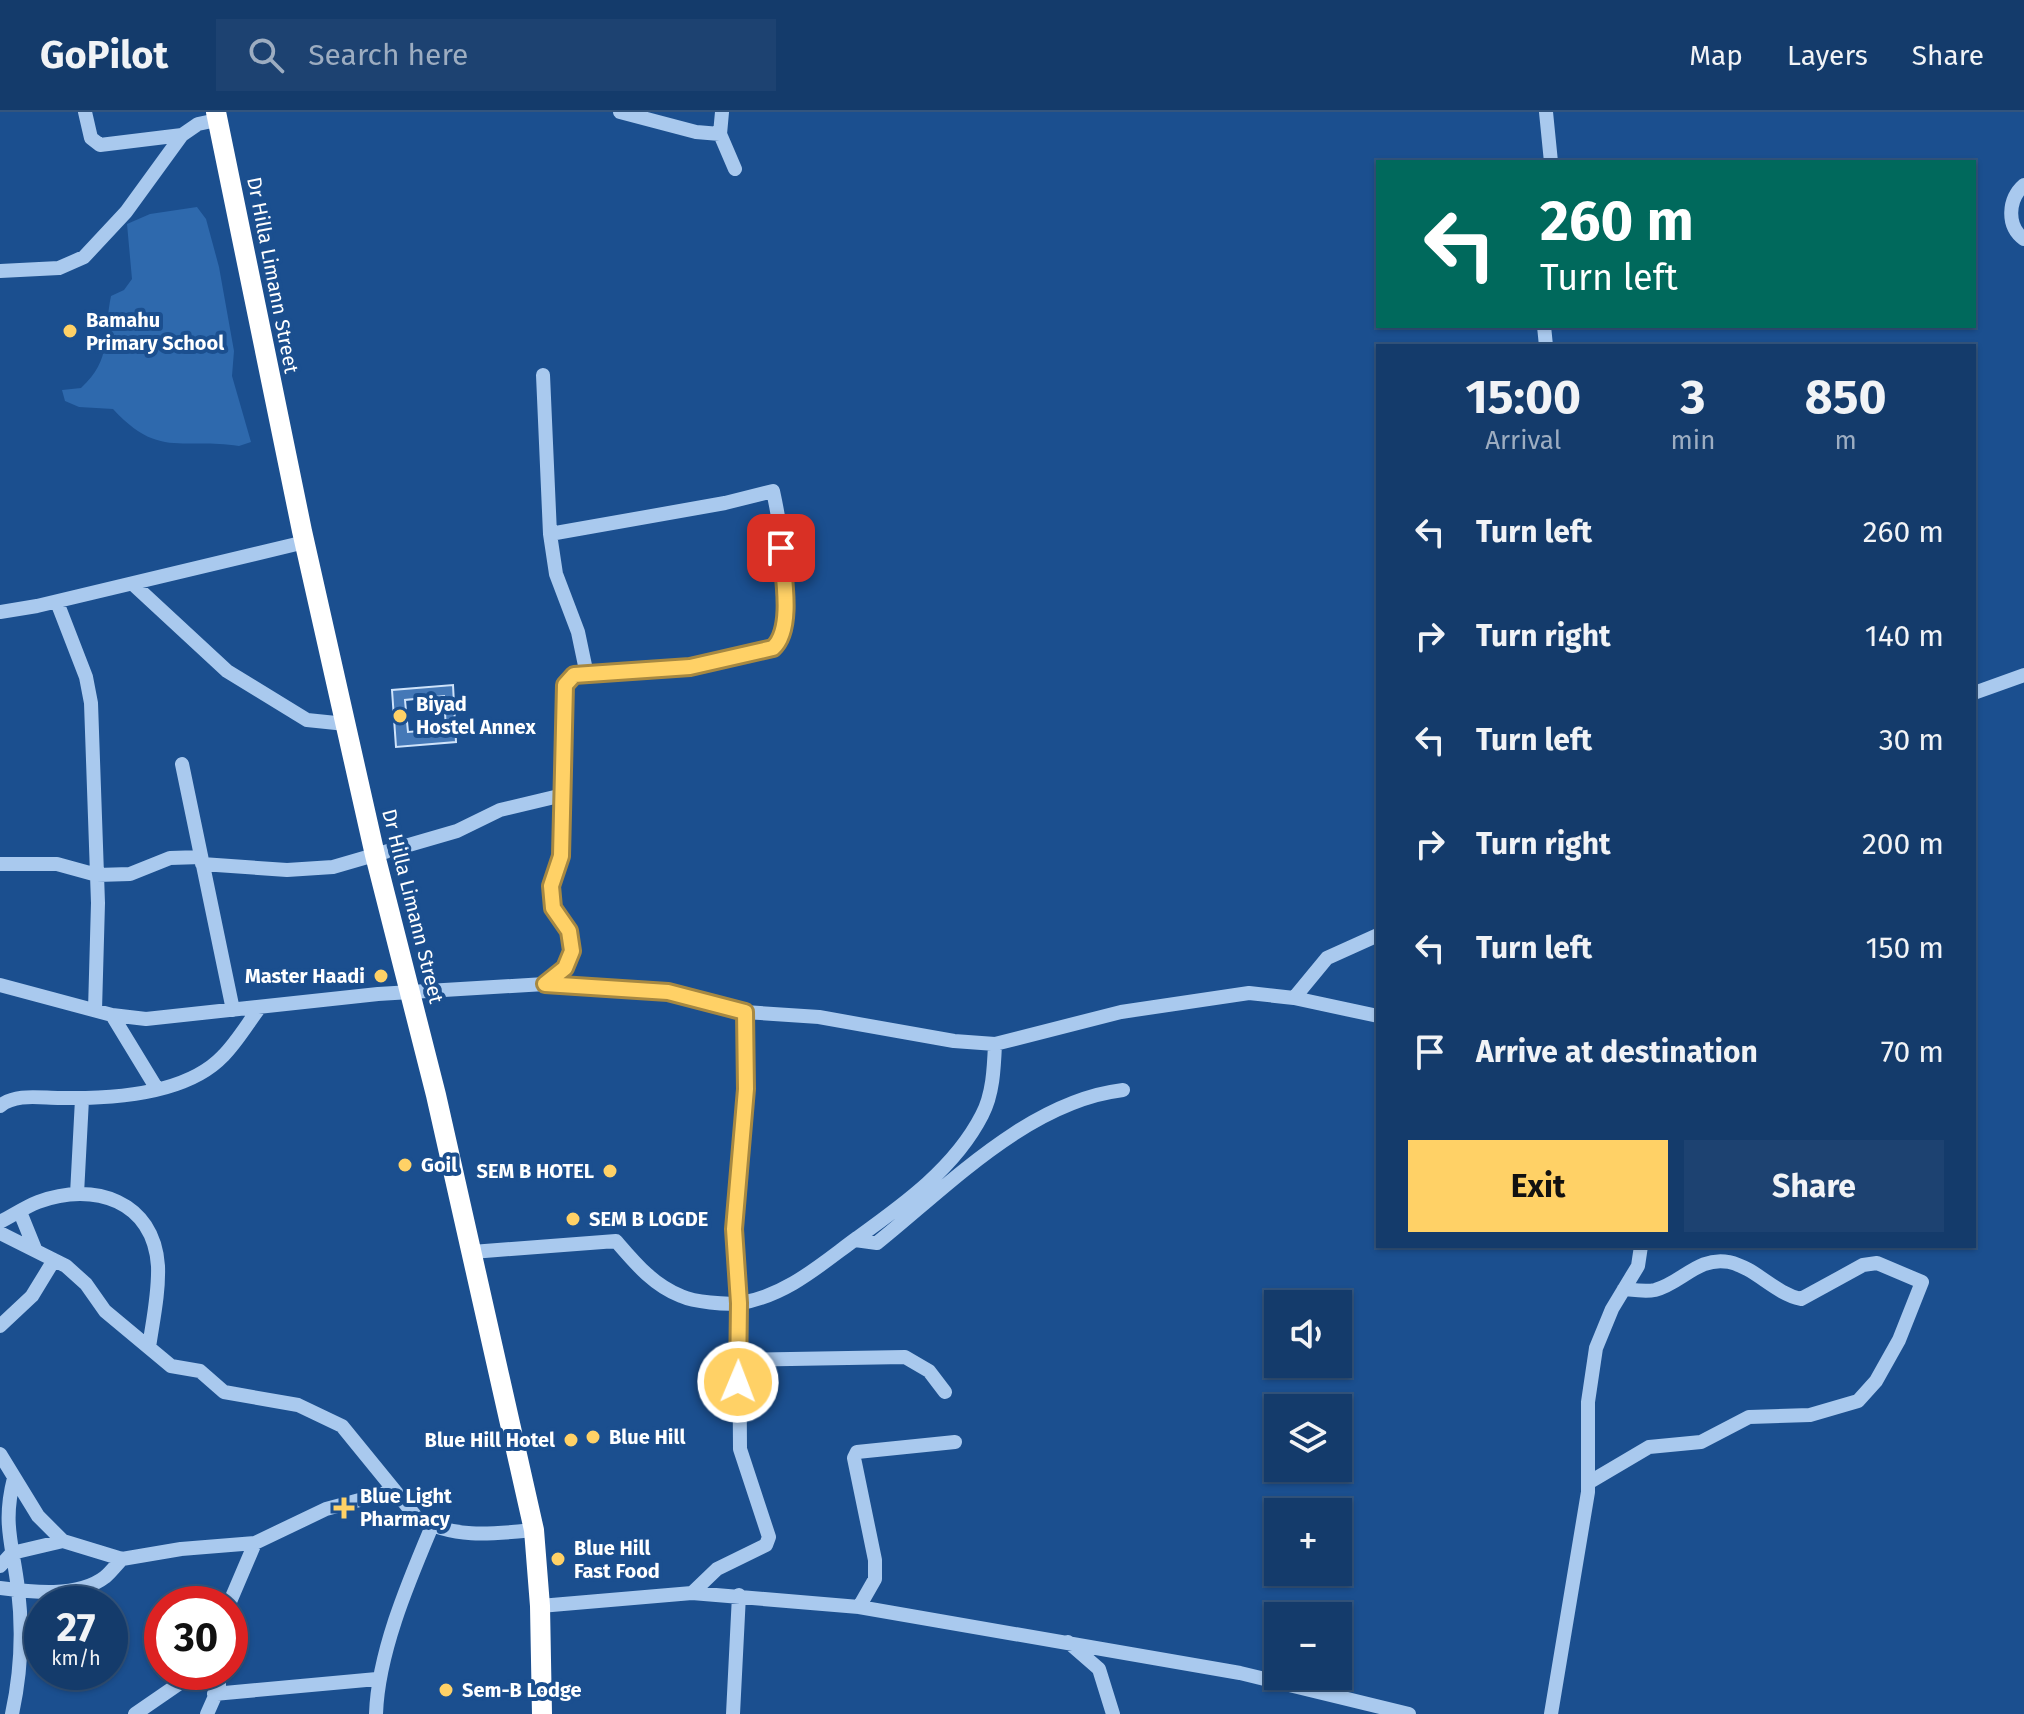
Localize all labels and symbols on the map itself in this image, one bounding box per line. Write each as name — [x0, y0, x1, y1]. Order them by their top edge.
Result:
street label: Dr Hilla Limann Street — [242, 175, 304, 376]
place label: Bamahu Primary School — [86, 308, 224, 355]
marker: Bamahu Primary School — [61, 322, 79, 340]
pin — [747, 514, 815, 582]
place label: Biyad Hostel Annex — [416, 692, 536, 739]
marker: Biyad Hostel Annex — [391, 707, 409, 725]
street label: Dr Hilla Limann Street — [377, 806, 449, 1006]
place label: Master Haadi — [245, 964, 365, 988]
marker: Master Haadi — [372, 967, 390, 985]
place label: Goil — [421, 1153, 457, 1177]
marker: Goil — [396, 1156, 414, 1174]
place label: SEM B HOTEL — [476, 1159, 594, 1183]
marker: SEM B HOTEL — [601, 1162, 619, 1180]
place label: SEM B LOGDE — [589, 1207, 708, 1231]
marker: SEM B LOGDE — [564, 1210, 582, 1228]
position arrow — [696, 1340, 780, 1424]
place label: Blue Hill — [609, 1425, 685, 1449]
place label: Blue Hill Hotel — [425, 1428, 555, 1452]
marker: Blue Hill — [584, 1428, 602, 1446]
marker: Blue Hill Hotel — [562, 1431, 580, 1449]
place label: Blue Light Pharmacy — [360, 1484, 452, 1531]
marker: Blue Light Pharmacy — [335, 1499, 353, 1517]
place label: Blue Hill Fast Food — [574, 1536, 660, 1583]
marker: Blue Hill Fast Food — [549, 1550, 567, 1568]
speed limit sign: 30 — [144, 1586, 248, 1690]
place label: Sem-B Lodge — [462, 1678, 582, 1702]
marker: Sem-B Lodge — [437, 1681, 455, 1699]

